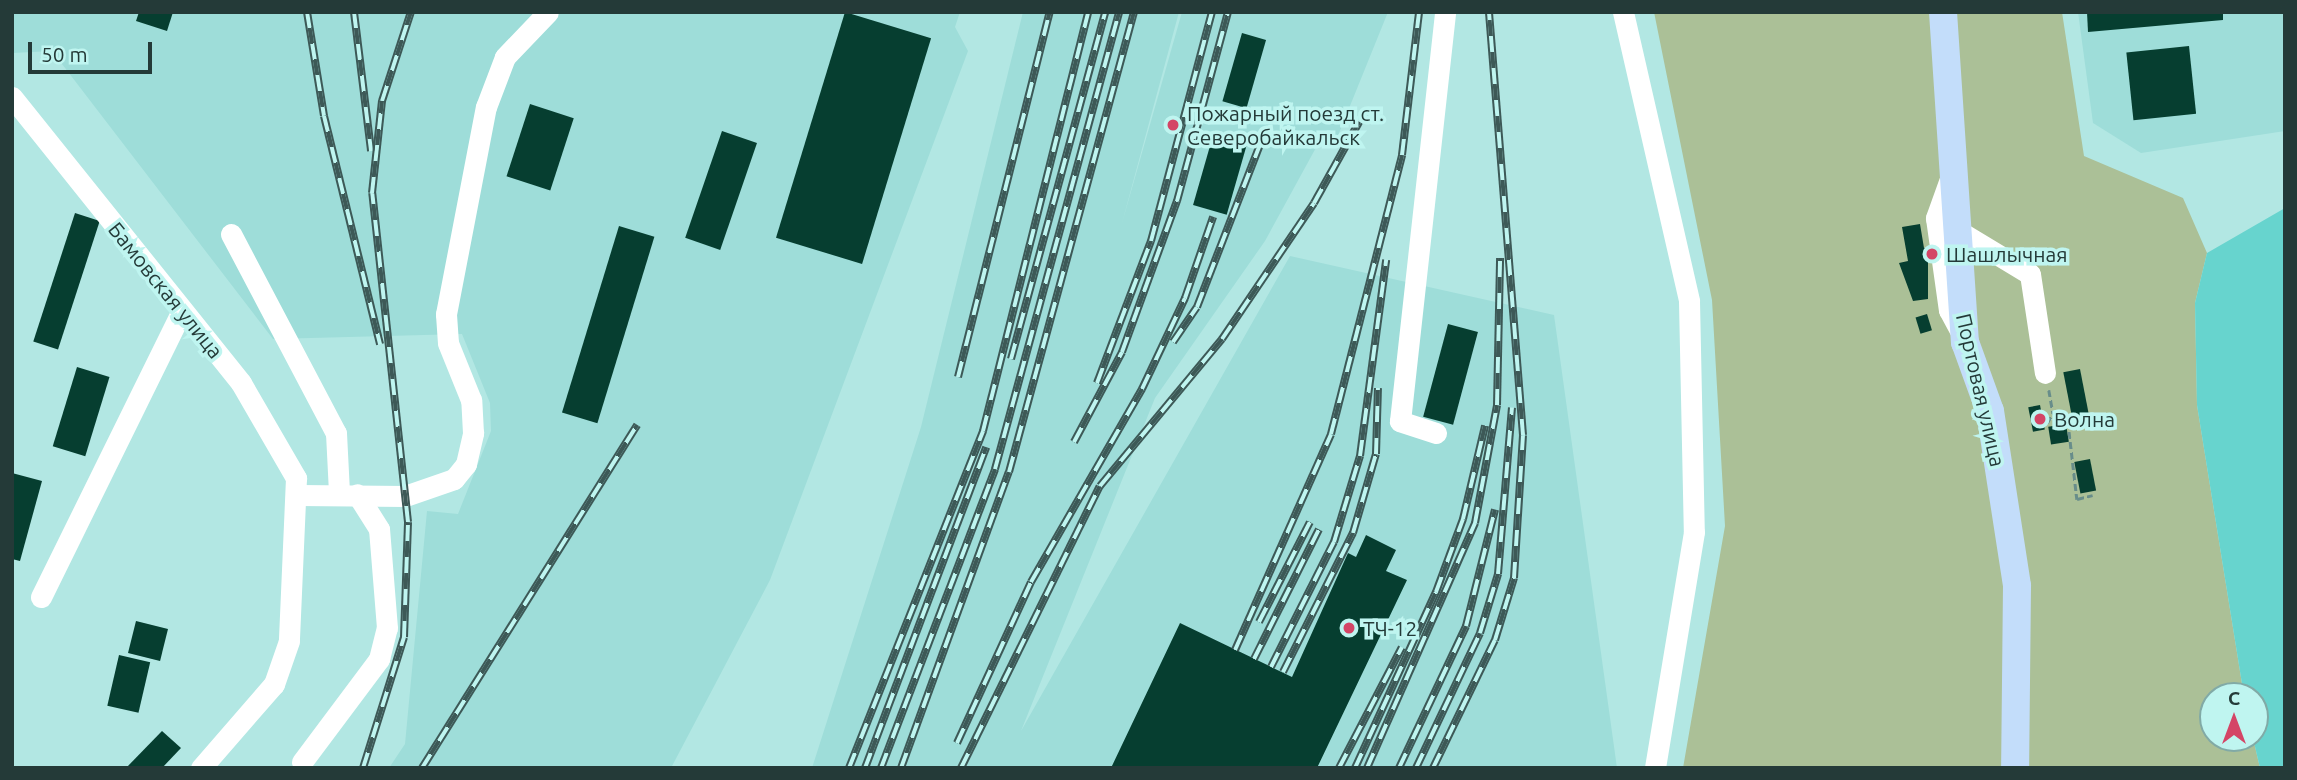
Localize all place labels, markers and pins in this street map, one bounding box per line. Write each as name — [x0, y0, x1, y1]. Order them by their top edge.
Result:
place label: Пожарный поезд ст. Северобайкальск — [1187, 100, 1384, 150]
marker: Пожарный поезд ст. Северобайкальск — [1165, 117, 1181, 133]
place label: Шашлычная — [1946, 241, 2068, 267]
marker: Шашлычная — [1924, 246, 1940, 262]
place label: Волна — [2054, 406, 2115, 432]
marker: Волна — [2032, 411, 2048, 427]
place label: ТЧ-12 — [1363, 615, 1417, 641]
marker: ТЧ-12 — [1341, 620, 1357, 636]

